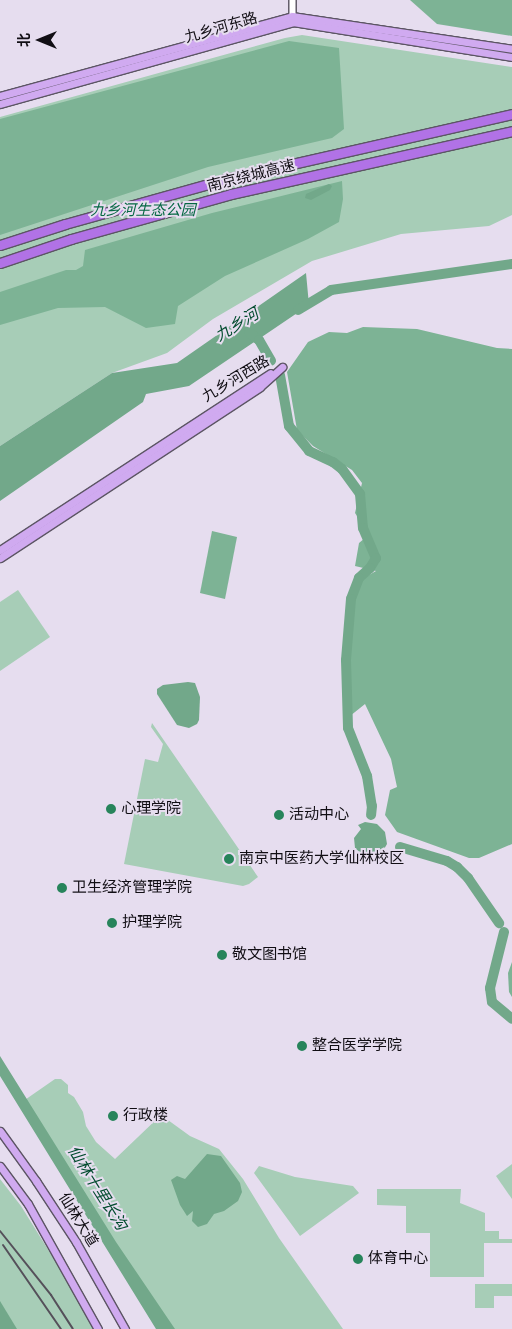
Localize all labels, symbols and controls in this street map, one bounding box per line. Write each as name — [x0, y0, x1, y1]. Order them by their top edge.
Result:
street label: 九乡河东路 — [182, 9, 260, 47]
north arrow — [15, 15, 65, 65]
text: 北 — [14, 33, 35, 47]
street label: 南京绕城高速 — [205, 156, 297, 196]
park label: 九乡河生态公园 — [91, 202, 195, 220]
water label: 九乡河 — [211, 304, 263, 346]
street label: 九乡河西路 — [199, 352, 273, 406]
place label: 心理学院 — [121, 800, 181, 818]
marker: 心理学院 — [105, 803, 117, 815]
place label: 活动中心 — [289, 806, 349, 824]
marker: 活动中心 — [273, 809, 285, 821]
place label: 南京中医药大学仙林校区 — [239, 850, 404, 868]
marker: 南京中医药大学仙林校区 — [223, 853, 235, 865]
place label: 卫生经济管理学院 — [72, 879, 192, 897]
marker: 卫生经济管理学院 — [56, 882, 68, 894]
place label: 护理学院 — [122, 914, 182, 932]
marker: 护理学院 — [106, 917, 118, 929]
place label: 敬文图书馆 — [232, 946, 307, 964]
marker: 敬文图书馆 — [216, 949, 228, 961]
place label: 整合医学学院 — [312, 1037, 402, 1055]
marker: 整合医学学院 — [296, 1040, 308, 1052]
place label: 行政楼 — [123, 1107, 168, 1125]
marker: 行政楼 — [107, 1110, 119, 1122]
water label: 仙林十里长沟 — [63, 1142, 131, 1234]
street label: 仙林大道 — [54, 1190, 102, 1250]
place label: 体育中心 — [368, 1250, 428, 1268]
marker: 体育中心 — [352, 1253, 364, 1265]

